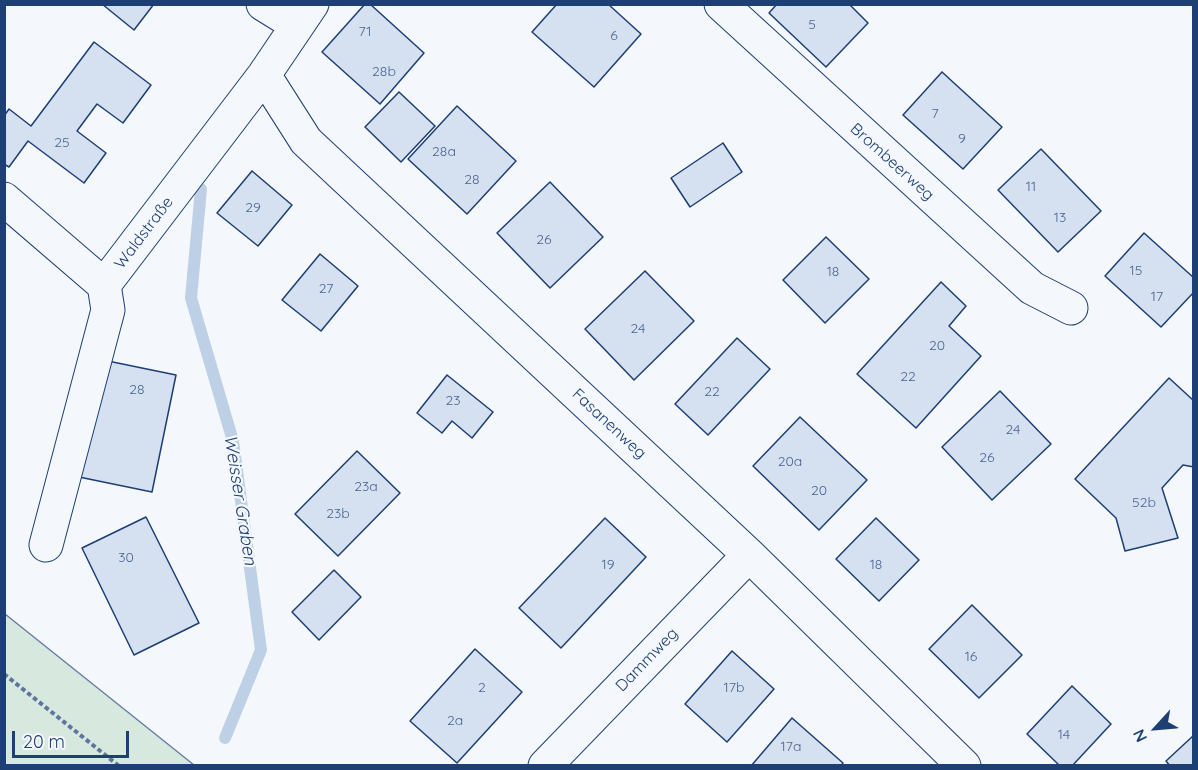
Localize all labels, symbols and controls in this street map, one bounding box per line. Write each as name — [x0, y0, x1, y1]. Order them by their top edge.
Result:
house number: 5 — [808, 17, 816, 33]
house number: 71 — [358, 24, 372, 40]
house number: 6 — [610, 28, 618, 44]
house number: 28b — [372, 64, 396, 80]
house number: 7 — [931, 106, 939, 122]
street label: Brombeerweg — [846, 119, 938, 205]
house number: 9 — [958, 131, 966, 147]
house number: 25 — [54, 135, 70, 151]
house number: 28a — [432, 144, 456, 160]
house number: 28 — [464, 172, 480, 188]
house number: 11 — [1026, 179, 1036, 195]
street label: Waldstraße — [111, 193, 177, 273]
house number: 29 — [245, 200, 261, 216]
house number: 13 — [1054, 210, 1066, 226]
house number: 26 — [536, 232, 552, 248]
house number: 15 — [1130, 263, 1142, 279]
house number: 18 — [827, 264, 839, 280]
house number: 27 — [319, 281, 333, 297]
house number: 17 — [1151, 289, 1163, 305]
house number: 24 — [631, 321, 645, 337]
house number: 20 — [929, 338, 945, 354]
house number: 22 — [900, 369, 916, 385]
house number: 28 — [129, 382, 145, 398]
house number: 22 — [704, 384, 720, 400]
street label: Fasanenweg — [568, 385, 650, 463]
house number: 23 — [445, 393, 461, 409]
house number: 24 — [1006, 422, 1020, 438]
water label: Weisser Graben — [219, 433, 261, 567]
house number: 26 — [979, 450, 995, 466]
house number: 20a — [778, 454, 802, 470]
house number: 23a — [354, 479, 378, 495]
house number: 20 — [811, 483, 827, 499]
house number: 52b — [1132, 495, 1156, 511]
house number: 23b — [326, 506, 350, 522]
house number: 30 — [118, 550, 134, 566]
house number: 19 — [602, 557, 614, 573]
house number: 18 — [870, 557, 882, 573]
street label: Dammweg — [612, 624, 682, 696]
house number: 16 — [965, 649, 977, 665]
house number: 2 — [478, 680, 486, 696]
house number: 17b — [724, 680, 744, 696]
north arrow — [1126, 698, 1186, 758]
house number: 2a — [447, 713, 463, 729]
scale bar — [15, 719, 132, 757]
text: N — [1128, 726, 1151, 746]
house number: 14 — [1058, 727, 1070, 743]
text: 20 m — [23, 730, 65, 753]
house number: 17a — [781, 739, 801, 755]

